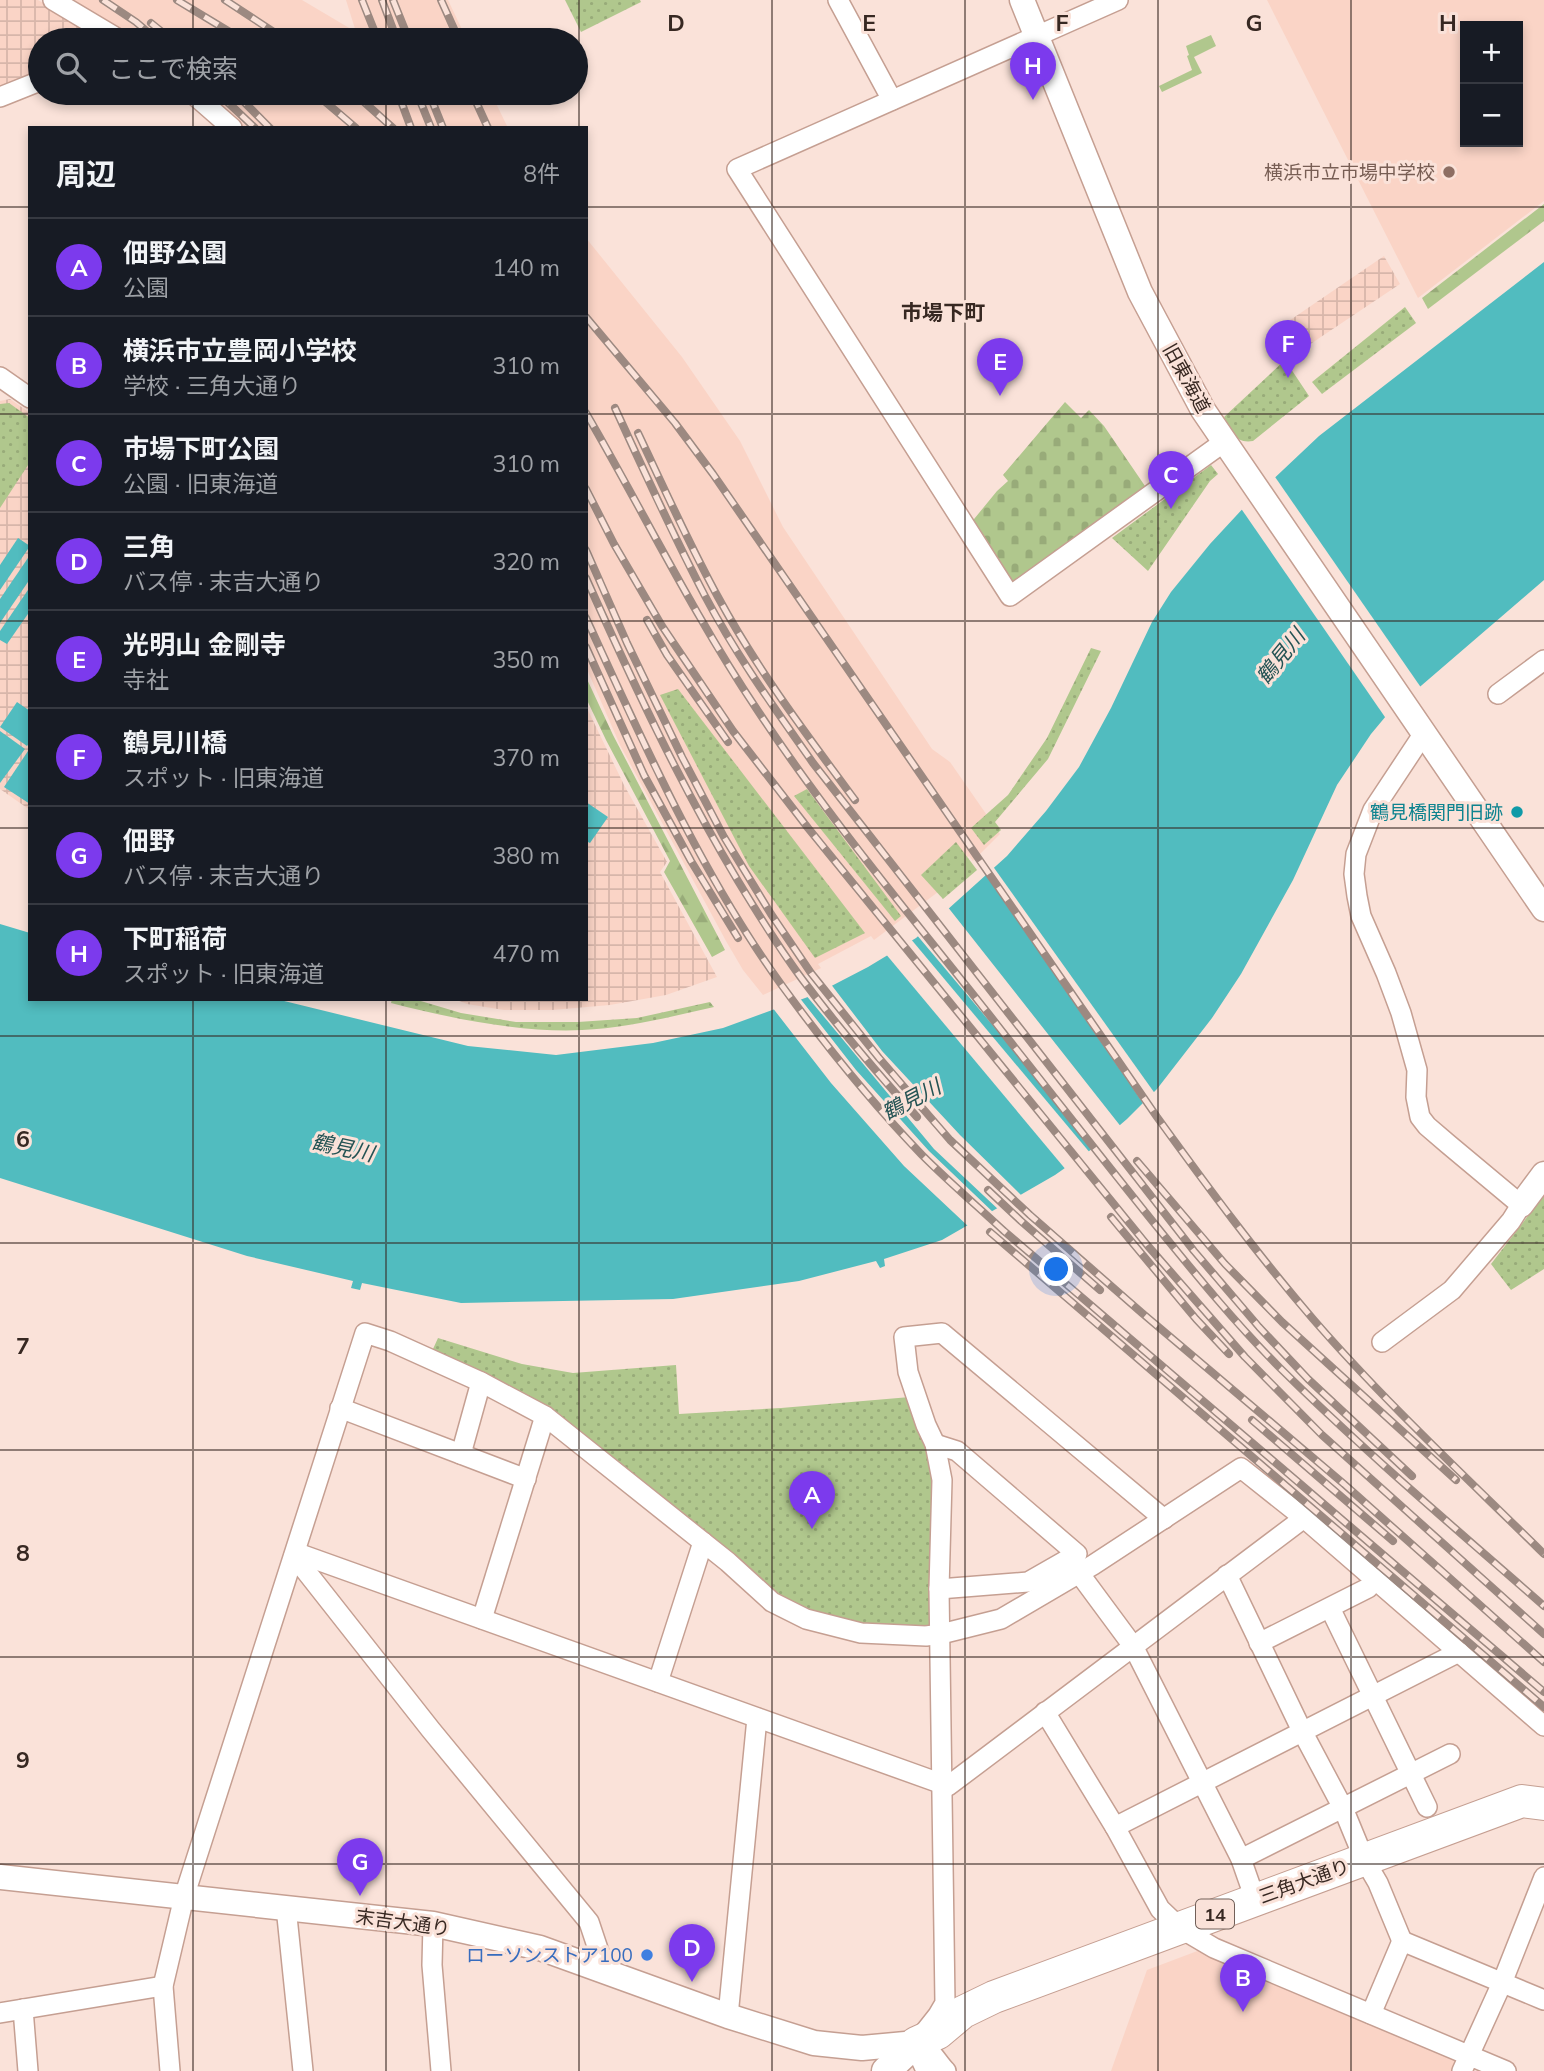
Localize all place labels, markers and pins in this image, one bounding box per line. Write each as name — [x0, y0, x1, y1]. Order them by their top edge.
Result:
pin: H — [1010, 42, 1056, 100]
place label: 横浜市立市場中学校 — [1264, 160, 1435, 184]
marker: 横浜市立市場中学校 — [1441, 164, 1457, 180]
pin: F — [1265, 320, 1311, 378]
pin: E — [977, 338, 1023, 396]
pin: C — [1148, 451, 1194, 509]
place label: 鶴見橋関門旧跡 — [1370, 800, 1503, 824]
marker: 鶴見橋関門旧跡 — [1509, 804, 1525, 820]
pin: A — [789, 1471, 835, 1529]
pin: G — [337, 1838, 383, 1896]
pin: D — [669, 1924, 715, 1982]
place label: ローソンストア100 — [466, 1943, 633, 1967]
marker: ローソンストア100 — [639, 1947, 655, 1963]
pin: B — [1220, 1954, 1266, 2012]

